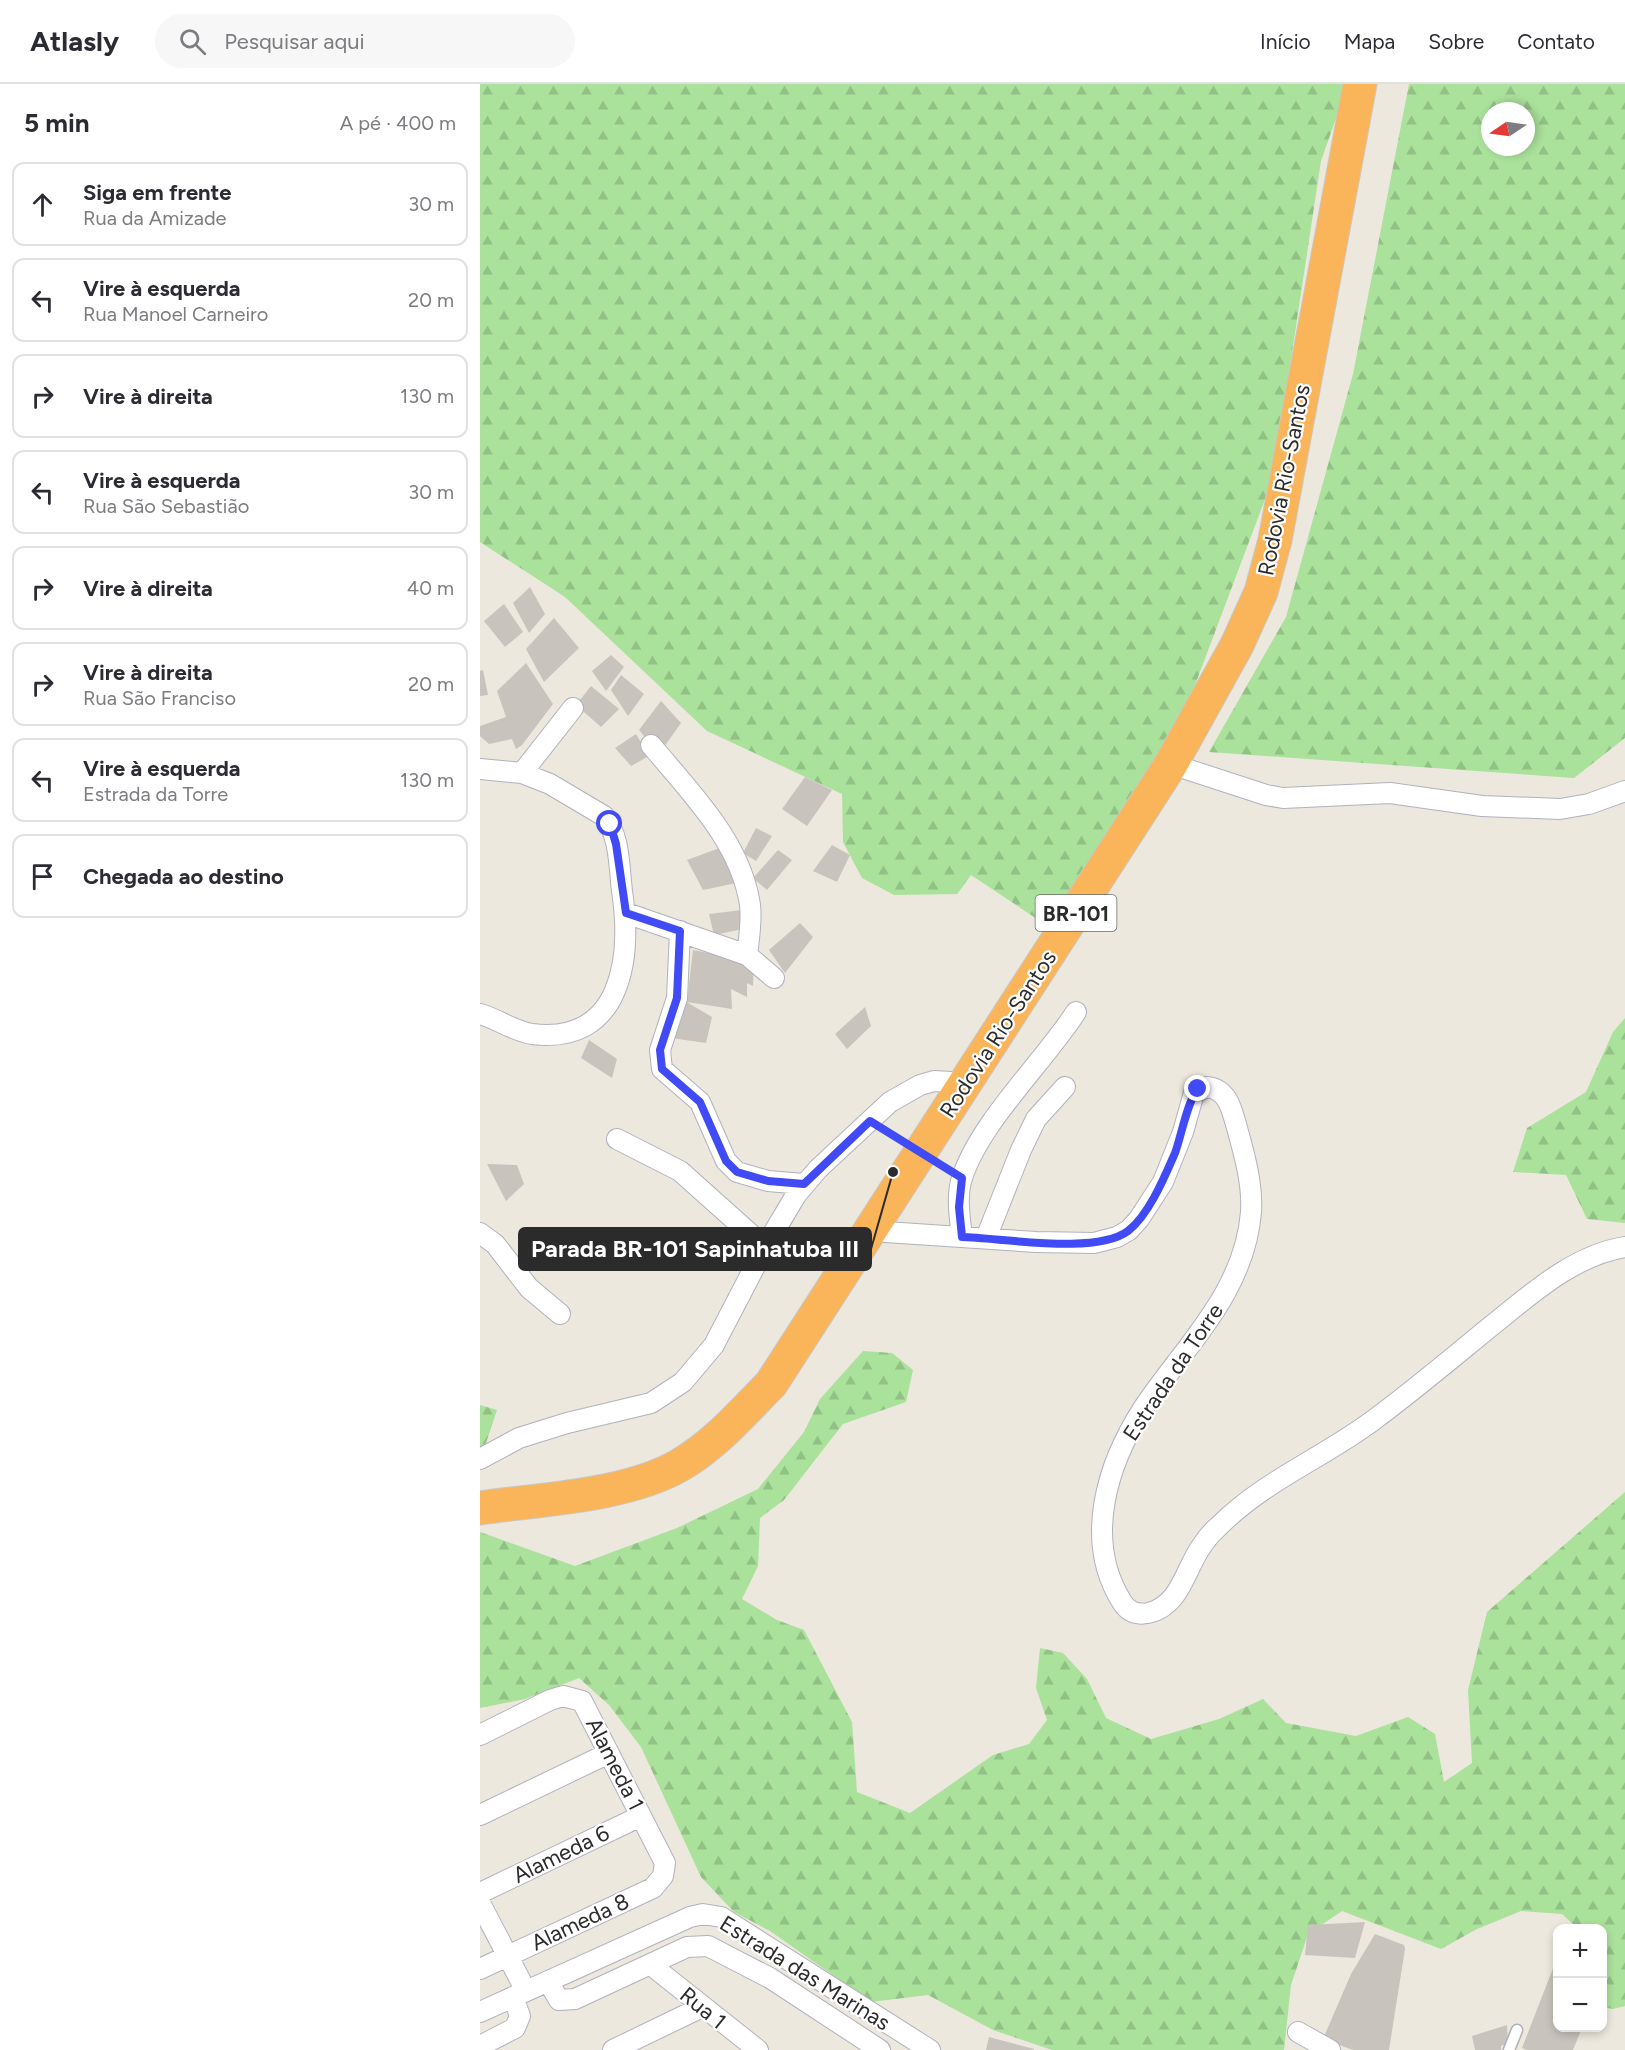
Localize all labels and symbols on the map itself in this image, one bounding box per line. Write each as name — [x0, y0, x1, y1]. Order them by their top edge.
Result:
north arrow — [1481, 102, 1535, 156]
street label: Rodovia Rio-Santos — [1252, 382, 1316, 578]
route start — [596, 810, 622, 836]
road number: BR-101 — [1036, 895, 1116, 931]
street label: Rodovia Rio-Santos — [934, 945, 1062, 1123]
route end — [1184, 1075, 1210, 1101]
callout: Parada BR-101 Sapinhatuba III — [519, 1228, 871, 1270]
text: Parada BR-101 Sapinhatuba III — [531, 1234, 859, 1263]
street label: Estrada da Torre — [1117, 1298, 1229, 1446]
street label: Alameda 1 — [580, 1713, 650, 1815]
street label: Alameda 6 — [508, 1819, 614, 1889]
street label: Alameda 8 — [527, 1888, 633, 1956]
street label: Estrada das Marinas — [715, 1910, 895, 2036]
street label: Rua 1 — [674, 1981, 732, 2035]

